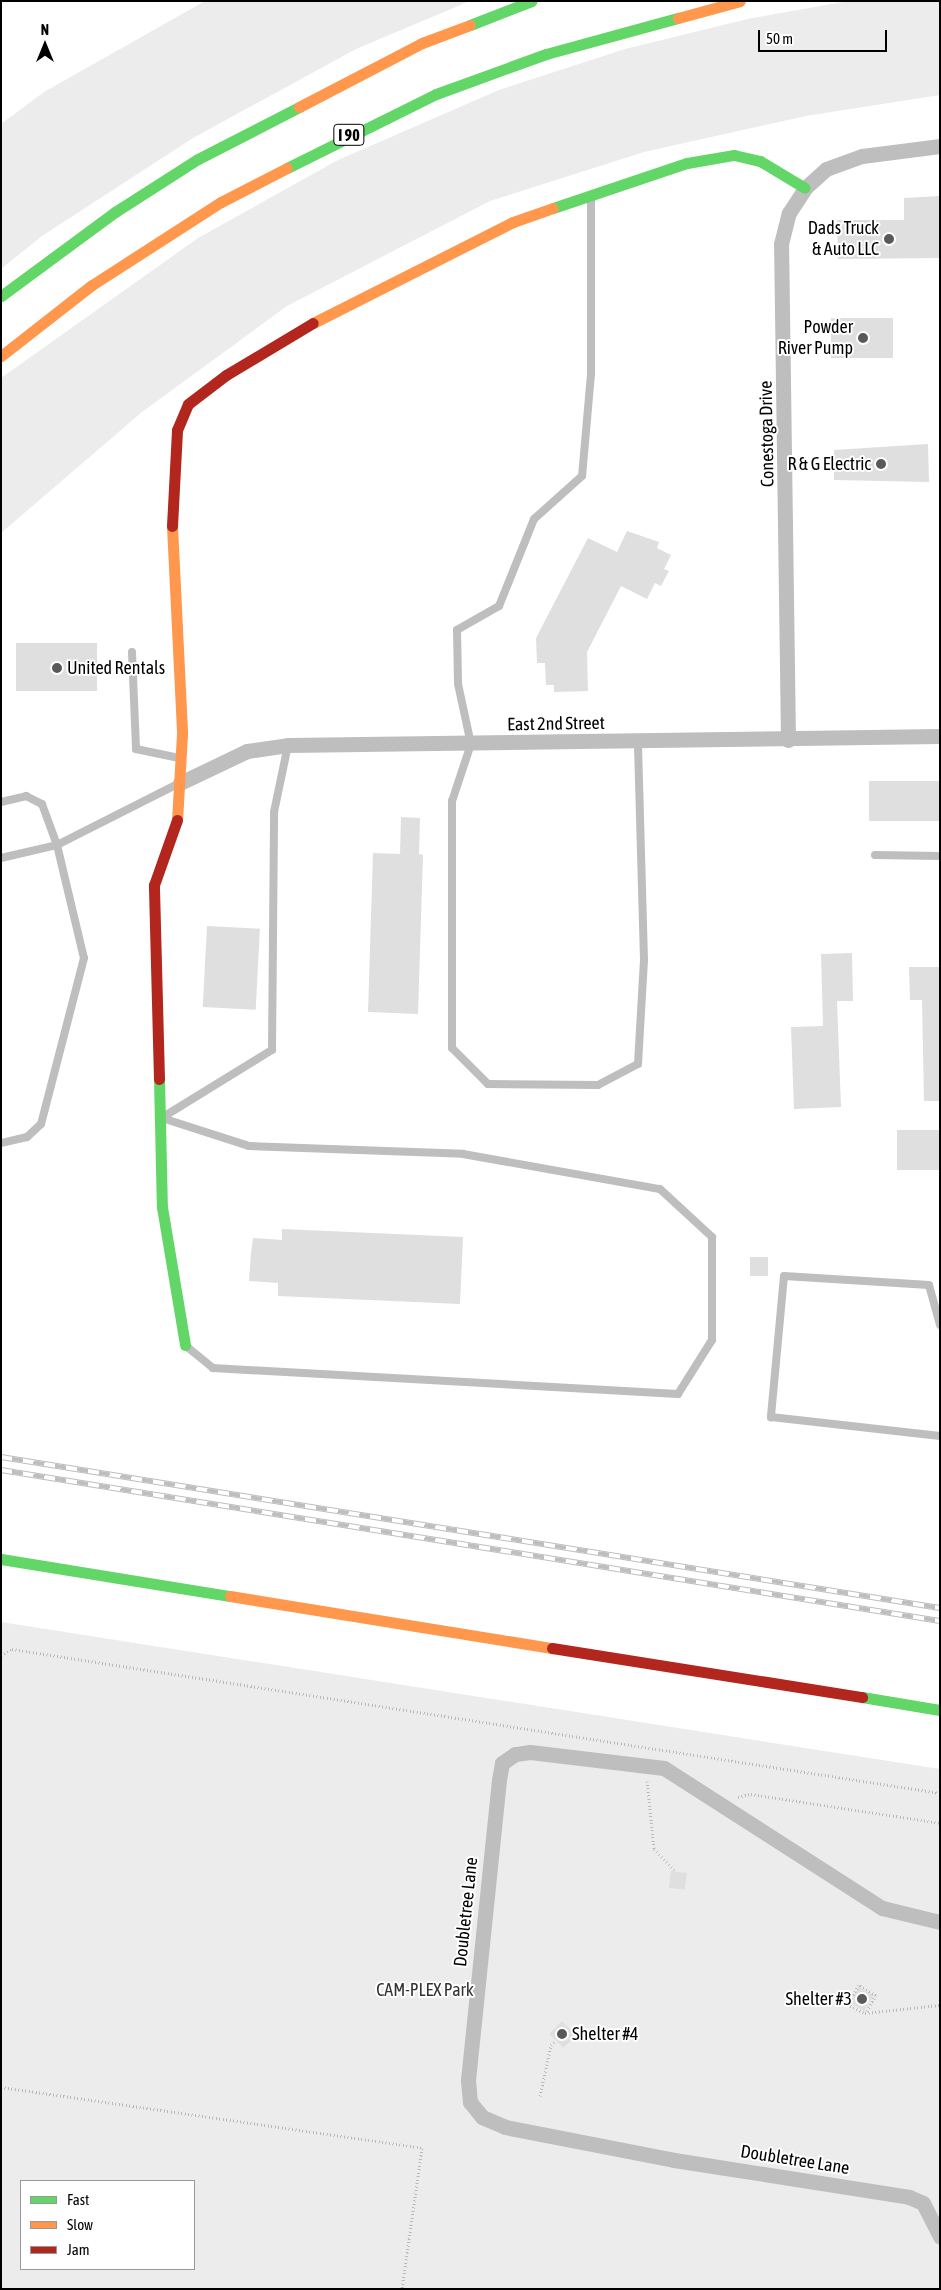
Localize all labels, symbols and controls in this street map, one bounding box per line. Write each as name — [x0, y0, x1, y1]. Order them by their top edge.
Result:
north arrow — [20, 20, 70, 70]
scale bar — [761, 20, 890, 52]
text: N — [41, 22, 49, 38]
text: 50 m — [766, 30, 793, 47]
road number: I 90 — [333, 122, 365, 148]
place label: Dads Truck & Auto LLC — [808, 218, 879, 260]
marker: Dads Truck & Auto LLC — [883, 233, 895, 245]
place label: Powder River Pump — [778, 317, 853, 359]
marker: Powder River Pump — [857, 332, 869, 344]
street label: Conestoga Drive — [755, 381, 779, 487]
place label: R & G Electric — [787, 453, 871, 475]
marker: R & G Electric — [875, 458, 887, 470]
place label: United Rentals — [67, 657, 165, 679]
marker: United Rentals — [51, 662, 63, 674]
street label: East 2nd Street — [507, 712, 605, 736]
street label: Doubletree Lane — [450, 1856, 482, 1968]
park label: CAM-PLEX Park — [376, 1979, 474, 2001]
place label: Shelter #3 — [785, 1988, 852, 2010]
marker: Shelter #3 — [856, 1993, 868, 2005]
place label: Shelter #4 — [572, 2023, 639, 2045]
marker: Shelter #4 — [556, 2028, 568, 2040]
street label: Doubletree Lane — [739, 2141, 851, 2179]
legend — [20, 2180, 195, 2270]
text: Fast — [67, 2191, 89, 2208]
text: Slow — [67, 2216, 93, 2233]
text: Jam — [67, 2241, 90, 2258]

